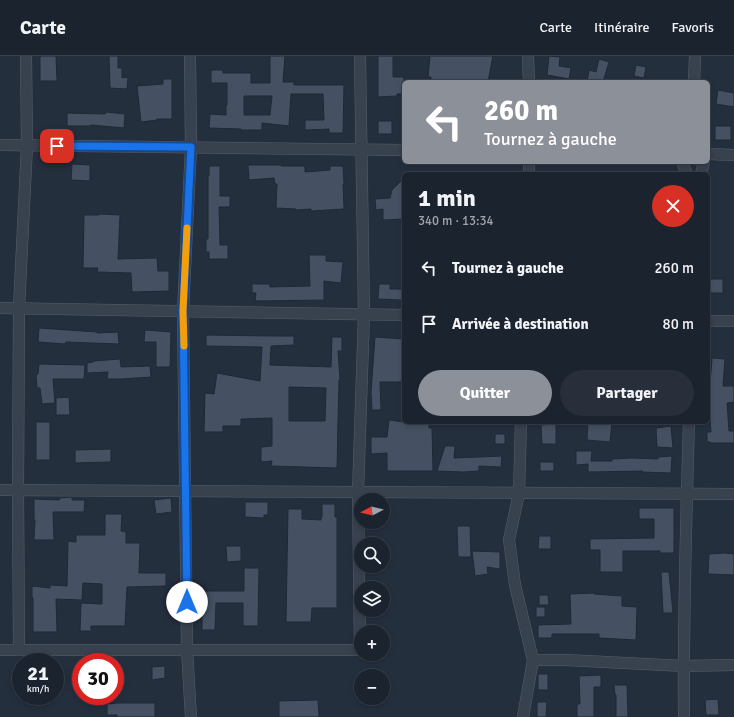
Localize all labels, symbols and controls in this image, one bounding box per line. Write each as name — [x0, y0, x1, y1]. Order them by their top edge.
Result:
text: Carte — [20, 16, 66, 40]
text: Carte — [539, 19, 572, 36]
text: Itinéraire — [594, 19, 650, 36]
text: Favoris — [672, 19, 714, 36]
text: 260 m — [484, 94, 558, 128]
icon: left — [418, 96, 470, 148]
text: Tournez à gauche — [484, 128, 617, 150]
pin — [40, 129, 74, 163]
icon: arrive — [46, 135, 68, 157]
text: 1 min — [418, 183, 476, 213]
button: close — [652, 185, 694, 227]
text: 340 m · 13:34 — [418, 213, 494, 229]
icon: left — [418, 257, 440, 279]
text: Tournez à gauche — [452, 259, 564, 277]
text: 260 m — [654, 259, 694, 277]
icon: arrive — [418, 313, 440, 335]
text: Arrivée à destination — [452, 315, 589, 333]
text: 80 m — [663, 315, 694, 333]
button: Quitter — [418, 370, 552, 416]
button: Partager — [560, 370, 694, 416]
north arrow — [354, 493, 390, 529]
map controls — [354, 493, 390, 705]
button: search — [354, 537, 390, 573]
position arrow — [166, 581, 208, 623]
button: layers — [354, 581, 390, 617]
button: + — [354, 625, 390, 661]
speed limit sign: 30 — [72, 653, 124, 705]
text: 21 — [27, 661, 49, 686]
button: − — [354, 669, 390, 705]
text: km/h — [27, 683, 49, 695]

